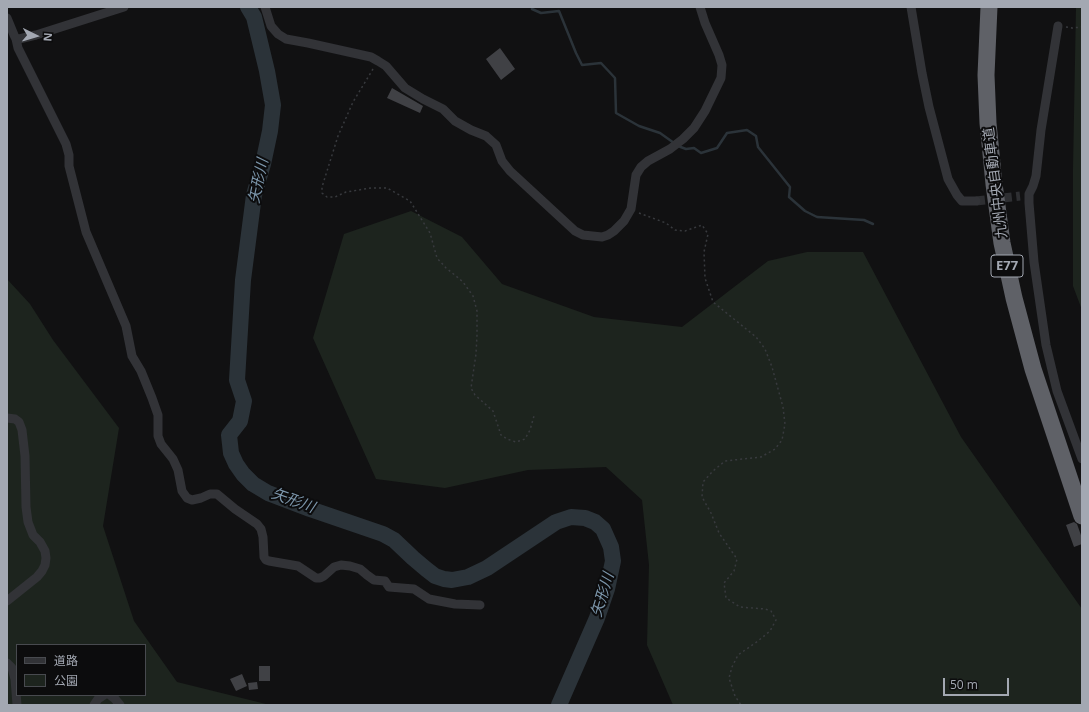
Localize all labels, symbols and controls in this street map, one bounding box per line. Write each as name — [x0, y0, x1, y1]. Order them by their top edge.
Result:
north arrow — [16, 16, 56, 56]
text: N — [41, 32, 56, 42]
street label: 九州中央自動車道 — [981, 126, 1011, 240]
water label: 矢形川 — [246, 157, 272, 205]
road number: E77 — [991, 255, 1023, 277]
water label: 矢形川 — [269, 485, 317, 517]
water label: 矢形川 — [588, 571, 618, 619]
legend — [16, 644, 146, 696]
text: 道路 — [54, 652, 78, 669]
scale bar — [945, 670, 1011, 696]
text: 公園 — [54, 672, 78, 689]
text: 50 m — [950, 676, 978, 693]

